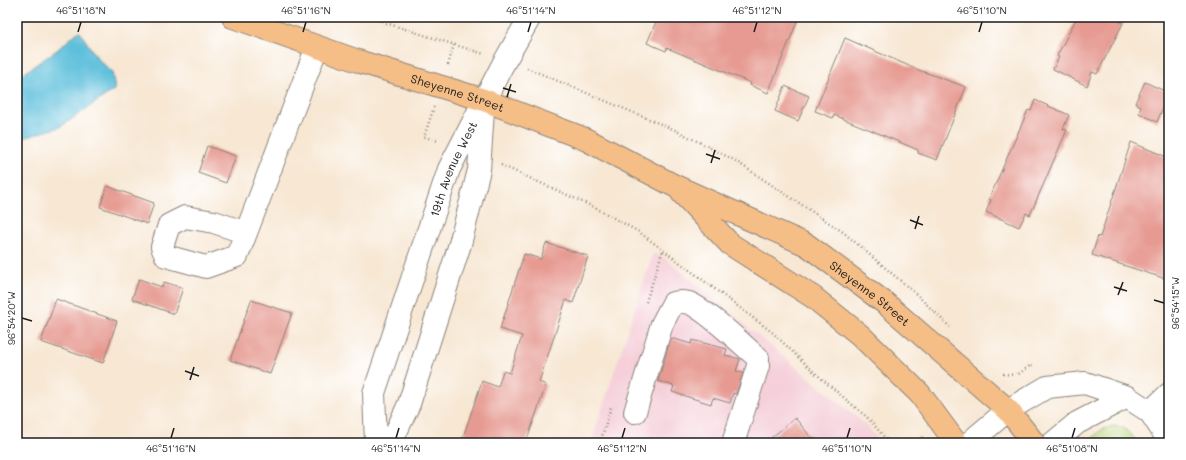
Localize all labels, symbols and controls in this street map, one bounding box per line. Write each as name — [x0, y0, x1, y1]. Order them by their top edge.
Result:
text: 46°51'18"N — [56, 3, 106, 17]
text: 46°51'16"N — [281, 3, 331, 17]
text: 46°51'14"N — [506, 3, 556, 17]
text: 46°51'12"N — [732, 3, 782, 17]
text: 46°51'10"N — [957, 3, 1007, 17]
street label: Sheyenne Street — [409, 70, 507, 115]
street label: 19th Avenue West — [426, 118, 480, 219]
street label: Sheyenne Street — [827, 257, 913, 329]
text: 96°54'15"W — [1168, 277, 1182, 329]
text: 96°54'20"W — [4, 291, 18, 345]
text: 46°51'16"N — [146, 441, 196, 455]
text: 46°51'14"N — [371, 441, 421, 455]
text: 46°51'12"N — [597, 441, 647, 455]
text: 46°51'10"N — [822, 441, 872, 455]
text: 46°51'08"N — [1046, 441, 1098, 455]

